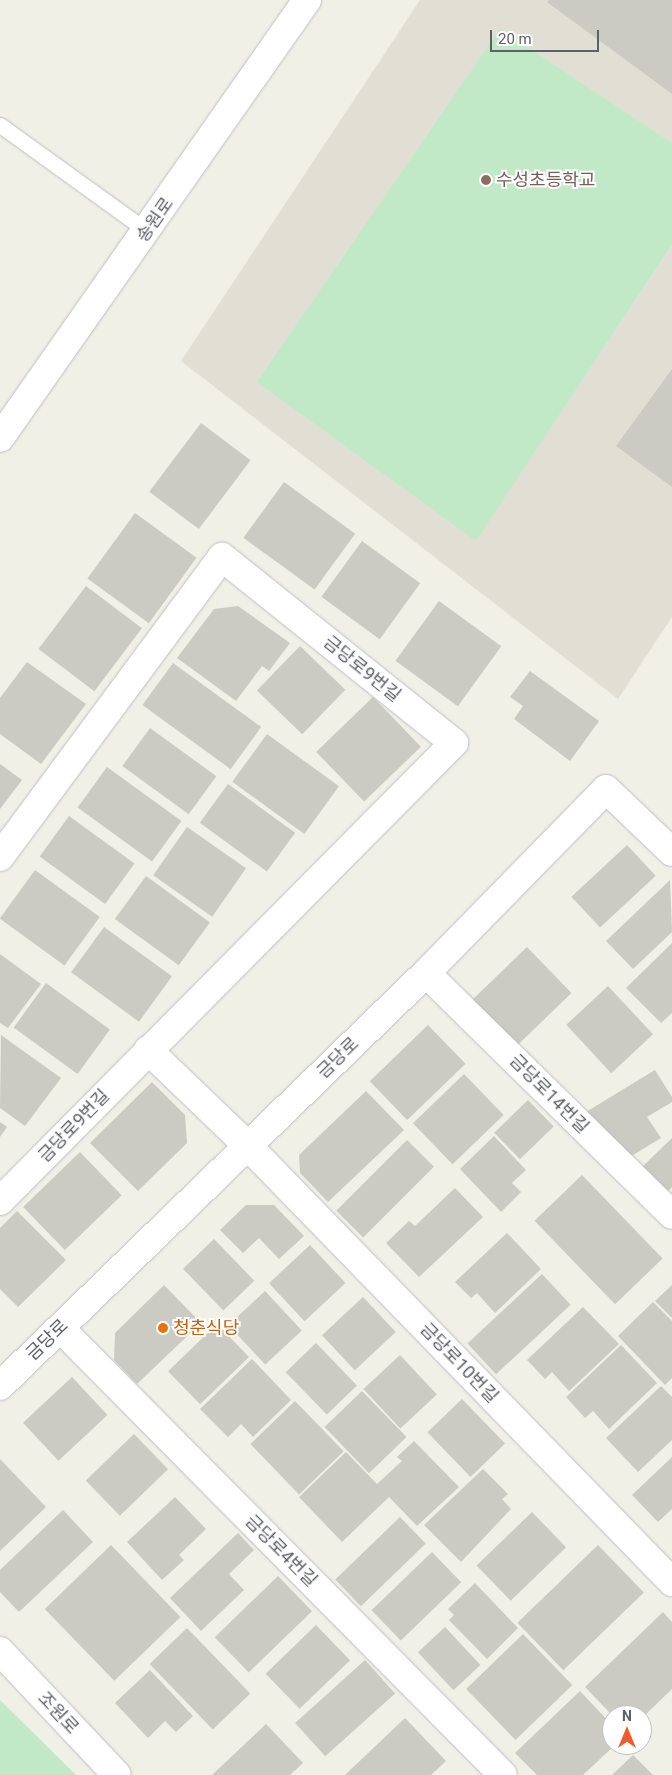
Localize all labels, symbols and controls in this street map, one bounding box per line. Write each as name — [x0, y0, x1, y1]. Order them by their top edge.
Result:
scale bar — [492, 20, 601, 52]
text: 20 m — [498, 30, 532, 48]
place label: 수성초등학교 — [496, 169, 595, 191]
marker: 수성초등학교 — [480, 174, 492, 186]
street label: 송원로 — [132, 193, 178, 247]
street label: 금당로9번길 — [319, 631, 405, 707]
street label: 금당로 — [313, 1033, 363, 1083]
street label: 금당로14번길 — [505, 1050, 593, 1138]
street label: 금당로9번길 — [34, 1085, 114, 1167]
street label: 금당로 — [22, 1315, 72, 1365]
place label: 청춘식당 — [173, 1317, 239, 1339]
street label: 금당로10번길 — [415, 1318, 503, 1408]
marker: 청춘식당 — [157, 1322, 169, 1334]
street label: 금당로4번길 — [241, 1511, 321, 1591]
street label: 조원로 — [33, 1687, 83, 1739]
north arrow — [602, 1705, 652, 1755]
text: N — [622, 1708, 632, 1724]

